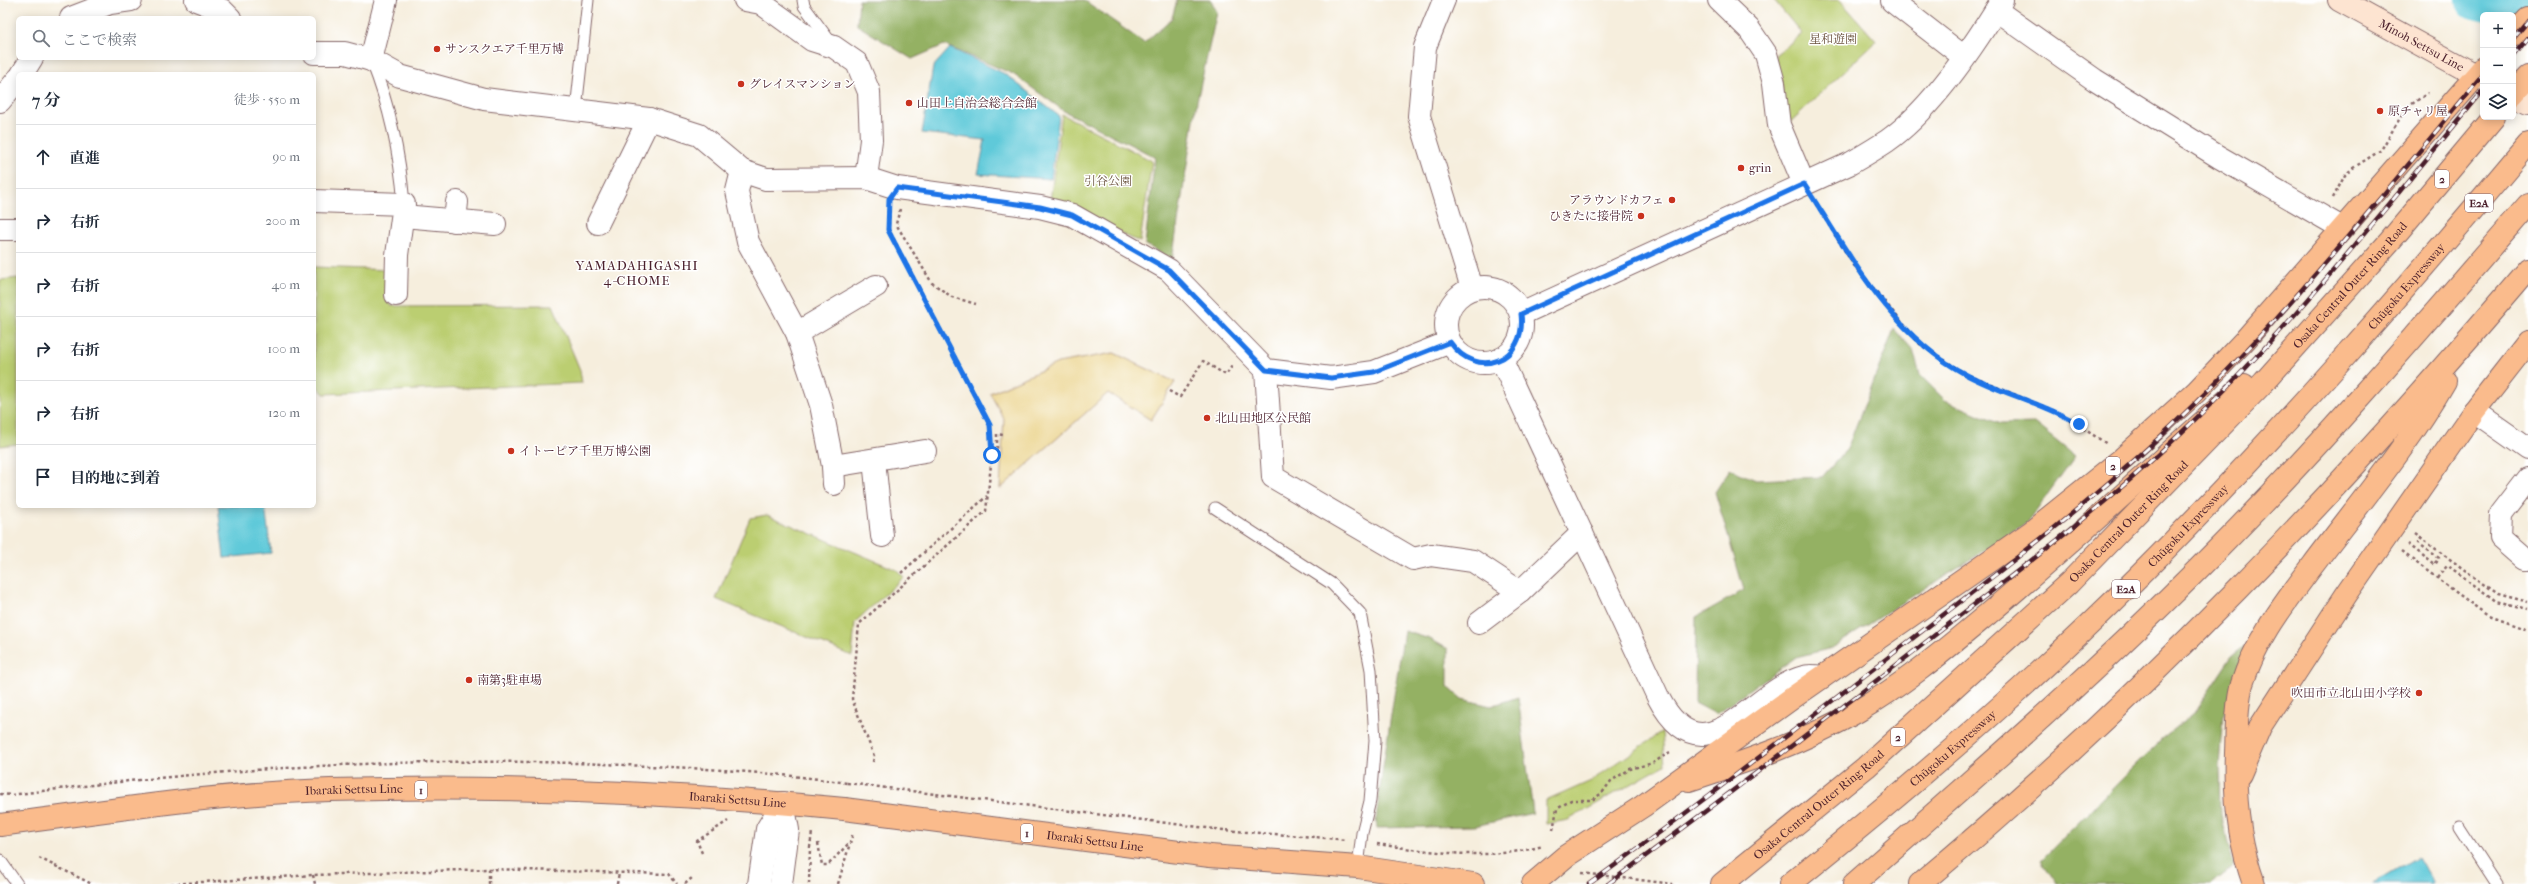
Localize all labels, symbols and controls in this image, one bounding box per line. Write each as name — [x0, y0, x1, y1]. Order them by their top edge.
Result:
map controls — [2480, 12, 2516, 120]
button: + — [2480, 12, 2516, 48]
search box — [16, 16, 316, 60]
street label: Minoh Settsu Line — [2376, 16, 2466, 74]
icon: search — [30, 27, 52, 49]
text: ここで検索 — [62, 31, 137, 49]
park label: 星和遊園 — [1809, 32, 1857, 46]
place label: サンスクエア千里万博 — [445, 42, 564, 56]
marker: サンスクエア千里万博 — [432, 44, 442, 54]
button: − — [2480, 48, 2516, 84]
place label: グレイスマンション — [749, 77, 856, 91]
marker: グレイスマンション — [736, 79, 746, 89]
button: layers — [2480, 84, 2516, 120]
text: 7 分 — [32, 90, 61, 110]
text: 徒歩 · 550 m — [234, 92, 300, 107]
place label: 山田上自治会総合会館 — [917, 96, 1037, 110]
marker: 山田上自治会総合会館 — [904, 98, 914, 108]
place label: 原チャリ屋 — [2388, 104, 2448, 118]
marker: 原チャリ屋 — [2375, 106, 2385, 116]
icon: ahead — [32, 146, 54, 168]
text: 直進 — [70, 149, 100, 167]
text: 90 m — [272, 149, 300, 164]
place label: grin — [1749, 161, 1771, 175]
marker: grin — [1736, 163, 1746, 173]
road number: 2 — [2435, 170, 2449, 188]
park label: 引谷公園 — [1084, 174, 1132, 188]
place label: アラウンドカフェ — [1569, 193, 1664, 207]
road number: E2A — [2465, 194, 2493, 212]
marker: アラウンドカフェ — [1667, 195, 1677, 205]
place label: ひきたに接骨院 — [1549, 209, 1633, 223]
icon: right — [32, 210, 54, 232]
marker: ひきたに接骨院 — [1636, 211, 1646, 221]
text: 右折 — [70, 213, 100, 231]
text: 200 m — [265, 213, 300, 228]
street label: Osaka Central Outer Ring Road — [2290, 219, 2410, 352]
street label: Chūgoku Expressway — [2365, 240, 2448, 332]
district label: YAMADAHIGASHI 4-CHOME — [574, 258, 699, 288]
icon: right — [32, 274, 54, 296]
text: 右折 — [70, 277, 100, 295]
text: 40 m — [272, 277, 300, 292]
icon: right — [32, 338, 54, 360]
text: 右折 — [70, 341, 100, 359]
text: 100 m — [267, 341, 300, 356]
icon: right — [32, 402, 54, 424]
text: 右折 — [70, 405, 100, 423]
text: 120 m — [268, 405, 300, 420]
place label: 北山田地区公民館 — [1215, 411, 1311, 425]
marker: 北山田地区公民館 — [1202, 413, 1212, 423]
route end — [2070, 415, 2088, 433]
place label: イトーピア千里万博公園 — [519, 444, 651, 458]
marker: イトーピア千里万博公園 — [506, 446, 516, 456]
route start — [983, 446, 1001, 464]
street label: Osaka Central Outer Ring Road — [2066, 457, 2191, 586]
road number: 2 — [2106, 457, 2120, 475]
icon: arrive — [32, 466, 54, 488]
text: 目的地に到着 — [70, 469, 160, 487]
street label: Chūgoku Expressway — [2145, 481, 2232, 570]
road number: E2A — [2112, 580, 2140, 598]
place label: 南第3駐車場 — [477, 673, 542, 687]
marker: 南第3駐車場 — [464, 675, 474, 685]
place label: 吹田市立北山田小学校 — [2291, 686, 2411, 700]
marker: 吹田市立北山田小学校 — [2414, 688, 2424, 698]
street label: Chūgoku Expressway — [1907, 707, 1999, 790]
road number: 2 — [1891, 728, 1905, 746]
street label: Osaka Central Outer Ring Road — [1751, 747, 1887, 863]
road number: 1 — [415, 781, 427, 799]
street label: Ibaraki Settsu Line — [305, 782, 403, 798]
street label: Ibaraki Settsu Line — [689, 789, 787, 811]
road number: 1 — [1021, 824, 1033, 842]
street label: Ibaraki Settsu Line — [1046, 828, 1144, 854]

